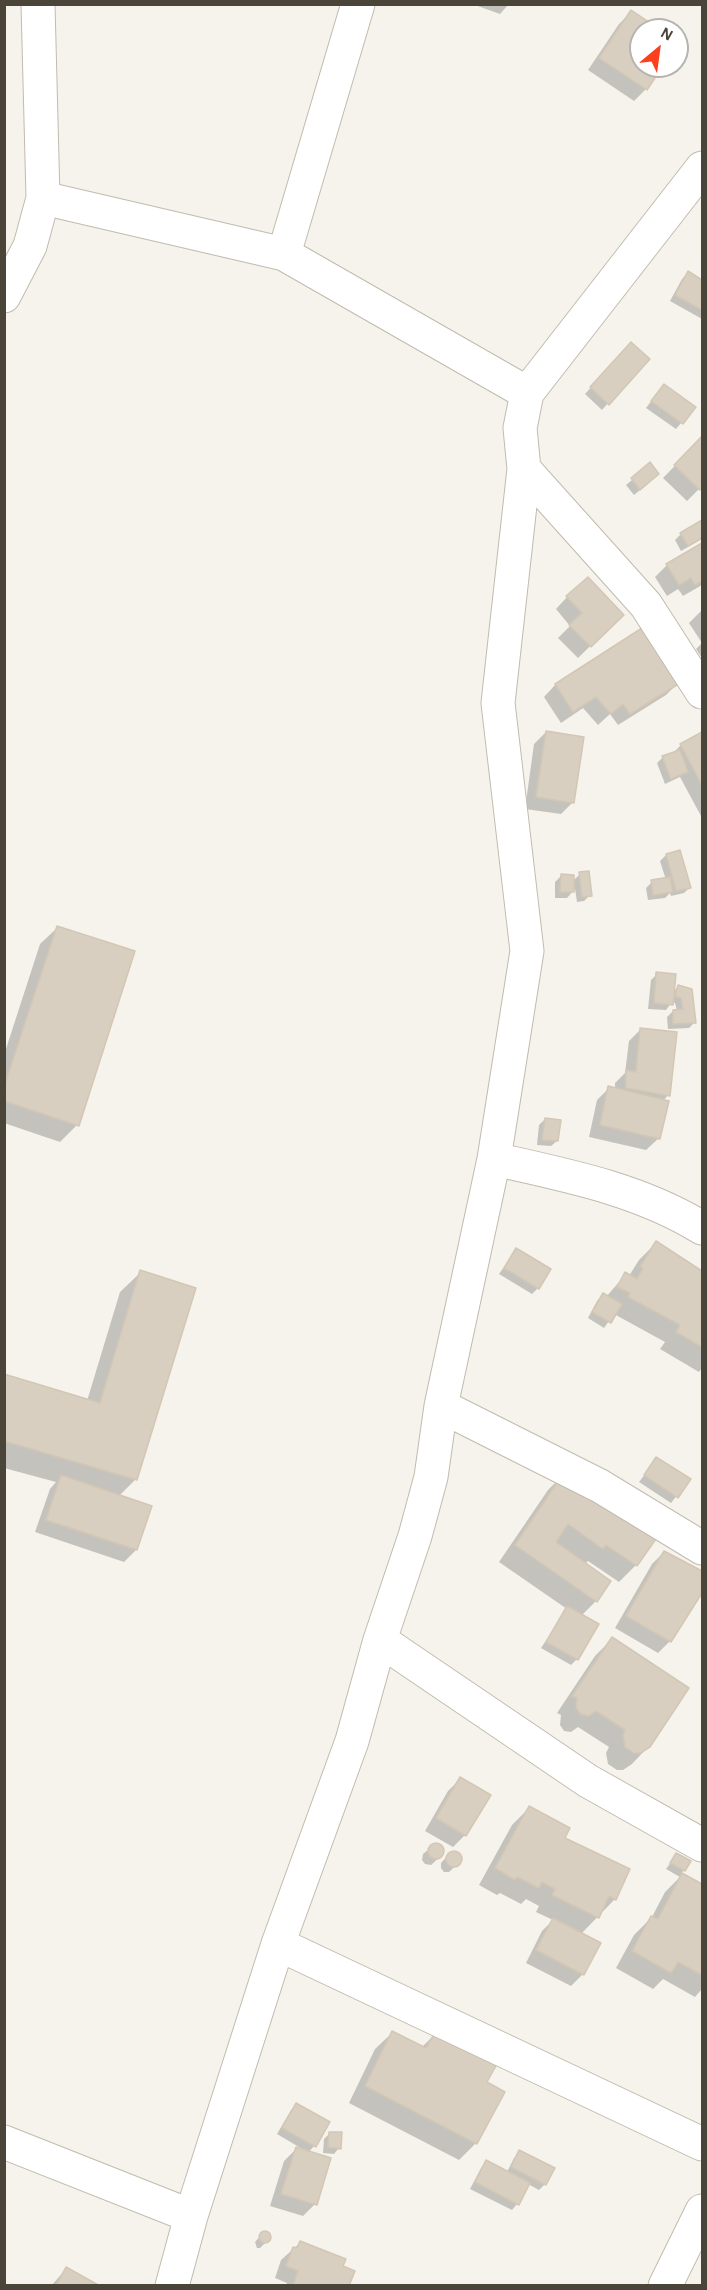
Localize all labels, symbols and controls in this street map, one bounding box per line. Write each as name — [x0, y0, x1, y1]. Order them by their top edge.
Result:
north arrow — [629, 18, 689, 78]
text: N — [658, 24, 676, 44]

